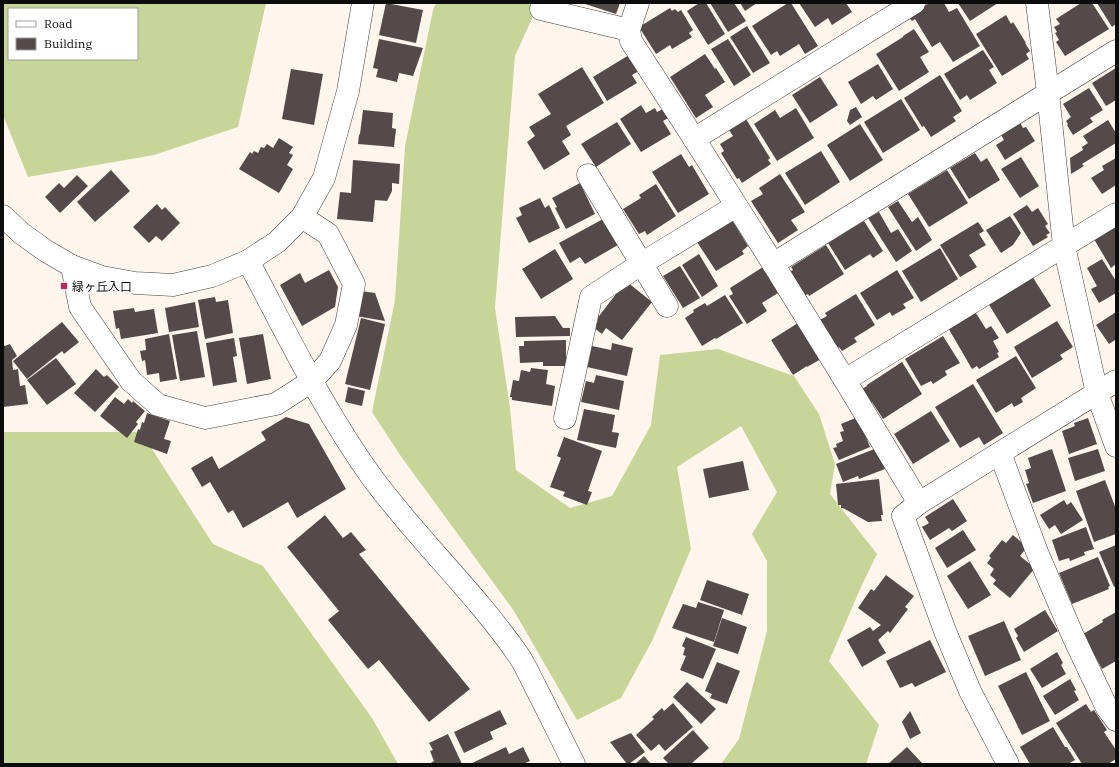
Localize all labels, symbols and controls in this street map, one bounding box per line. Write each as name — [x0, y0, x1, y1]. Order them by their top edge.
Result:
legend — [8, 8, 138, 60]
text: Road — [44, 16, 73, 31]
text: Building — [44, 36, 92, 51]
place label: 緑ヶ丘入口 — [72, 279, 132, 294]
marker: 緑ヶ丘入口 — [59, 281, 69, 291]

